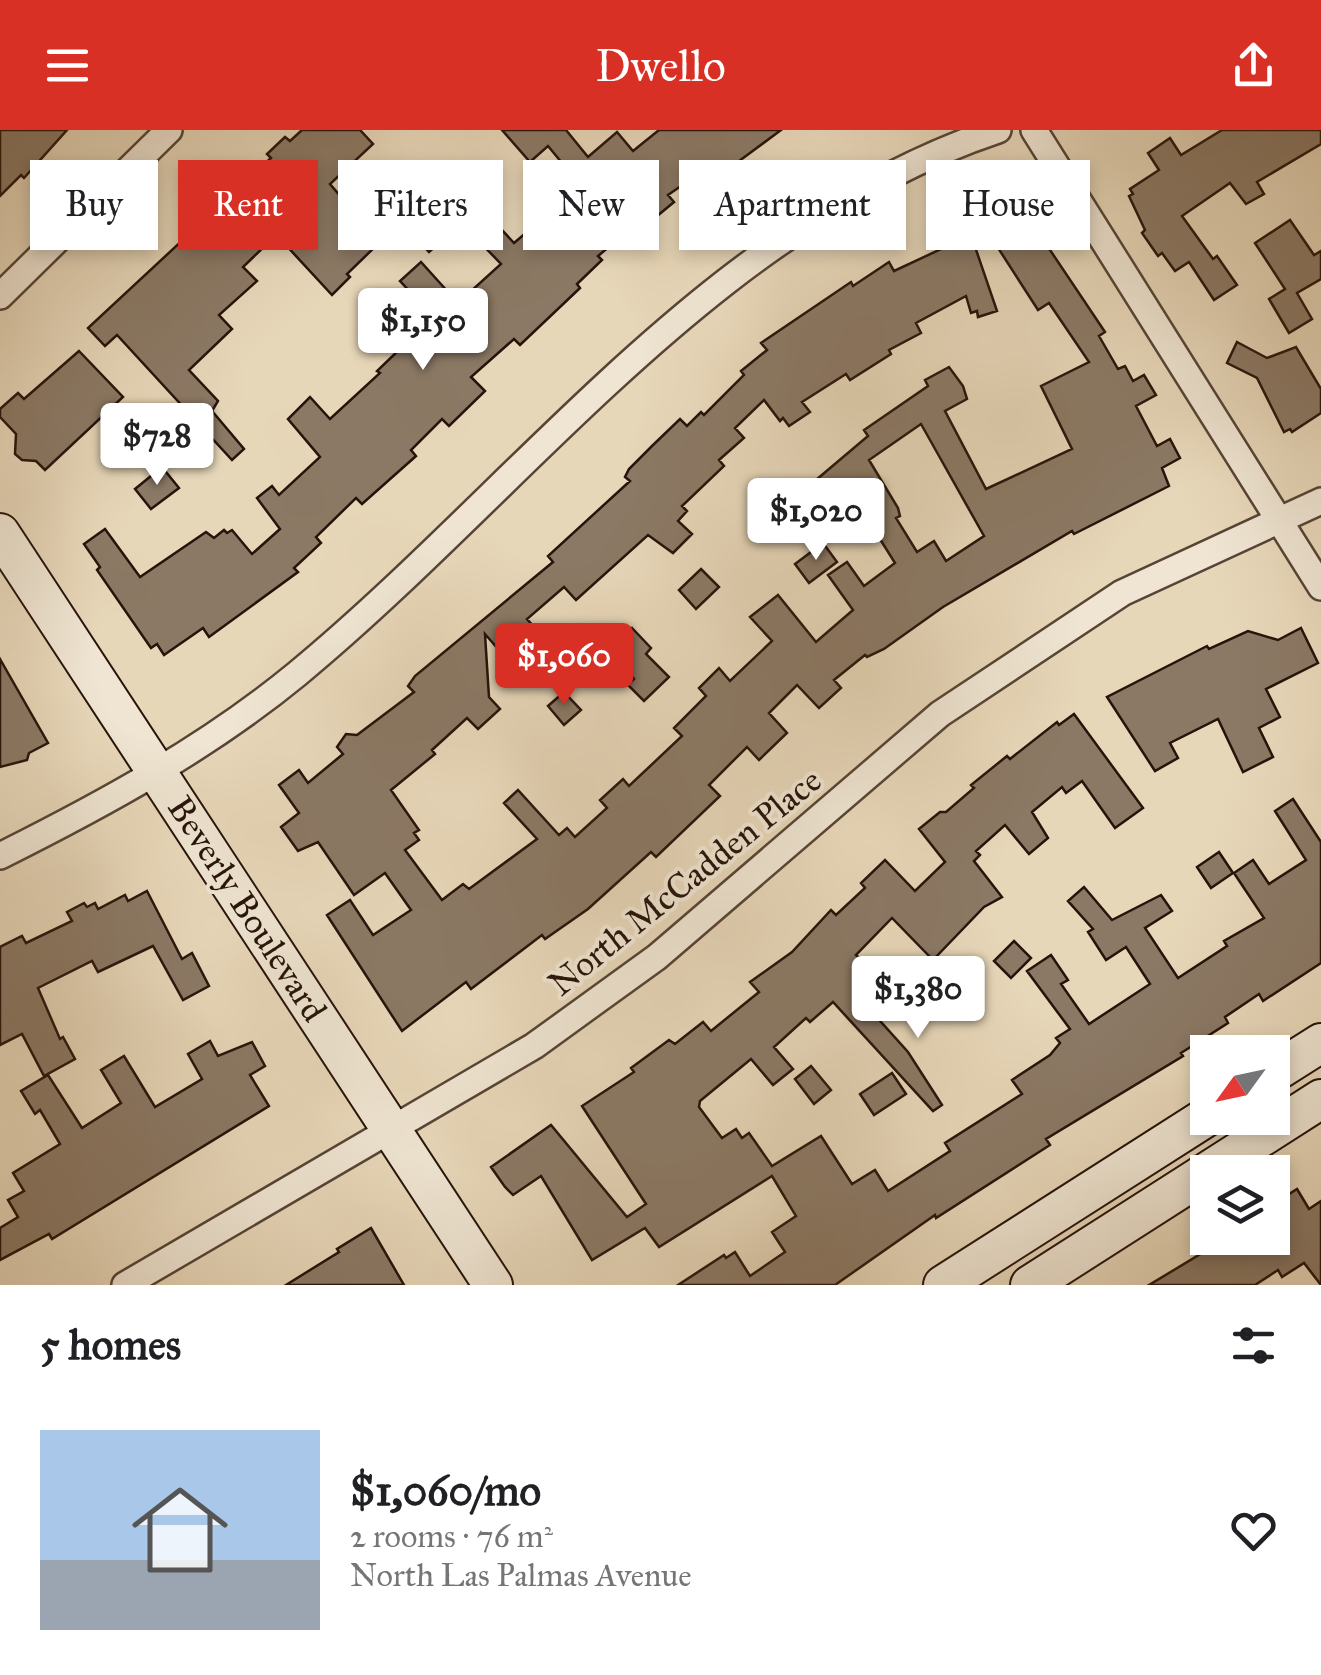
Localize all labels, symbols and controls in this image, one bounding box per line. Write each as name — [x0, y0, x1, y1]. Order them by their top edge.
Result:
icon: menu — [40, 38, 95, 93]
text: Dwello — [595, 38, 726, 93]
icon: share — [1226, 38, 1281, 93]
chip: Buy — [30, 160, 158, 250]
chip: Rent — [178, 160, 318, 250]
chip: Filters — [338, 160, 503, 250]
chip: New — [523, 160, 659, 250]
chip: Apartment — [679, 160, 906, 250]
chip: House — [926, 160, 1090, 250]
pin: $1,150 — [342, 288, 504, 373]
text: $1,150 — [380, 301, 466, 340]
pin: $728 — [98, 403, 216, 488]
text: $728 — [122, 416, 192, 455]
pin: $1,020 — [735, 478, 897, 563]
text: $1,020 — [769, 491, 863, 530]
pin: $1,060 — [483, 623, 645, 708]
text: $1,060 — [517, 636, 611, 675]
street label: North McCadden Place — [540, 759, 830, 1005]
street label: Beverly Boulevard — [158, 788, 336, 1030]
pin: $1,380 — [837, 956, 999, 1041]
text: $1,380 — [874, 969, 962, 1008]
north arrow — [1190, 1035, 1290, 1135]
map controls — [1190, 1035, 1290, 1255]
button: layers — [1190, 1155, 1290, 1255]
icon: filters — [1226, 1318, 1281, 1373]
text: 5 homes — [40, 1319, 181, 1371]
text: $1,060/mo — [350, 1465, 541, 1517]
icon: home — [120, 1470, 240, 1590]
icon: heart — [1226, 1503, 1281, 1558]
text: 2 rooms · 76 m² — [350, 1517, 553, 1556]
text: North Las Palmas Avenue — [350, 1556, 692, 1595]

